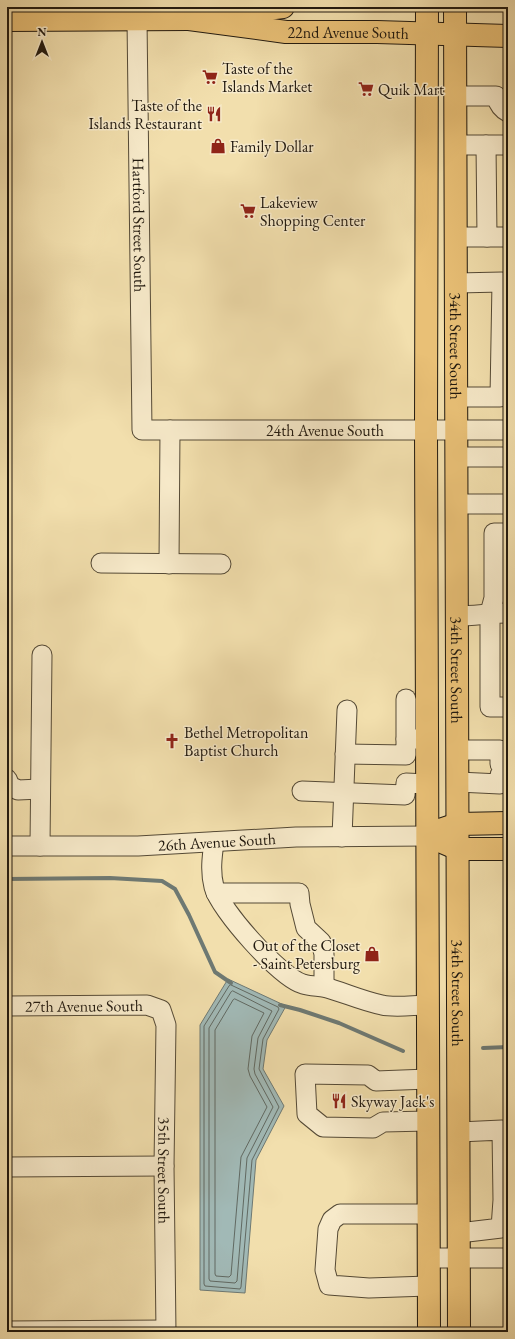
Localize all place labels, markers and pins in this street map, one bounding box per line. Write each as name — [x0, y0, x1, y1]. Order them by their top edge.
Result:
place label: Taste of the Islands Market — [222, 58, 312, 97]
supermarket icon: Taste of the Islands Market — [201, 68, 219, 86]
place label: Quik Mart — [378, 79, 444, 100]
supermarket icon: Quik Mart — [357, 80, 375, 98]
place label: Taste of the Islands Restaurant — [88, 95, 202, 134]
restaurant icon: Taste of the Islands Restaurant — [205, 105, 223, 123]
place label: Family Dollar — [230, 136, 314, 157]
shop icon: Family Dollar — [209, 137, 227, 155]
place label: Lakeview Shopping Center — [260, 192, 366, 231]
supermarket icon: Lakeview Shopping Center — [239, 202, 257, 220]
place label: Bethel Metropolitan Baptist Church — [184, 722, 309, 761]
church icon: Bethel Metropolitan Baptist Church — [163, 732, 181, 750]
place label: Out of the Closet - Saint Petersburg — [253, 935, 361, 974]
shop icon: Out of the Closet - Saint Petersburg — [363, 945, 381, 963]
place label: Skyway Jack's — [351, 1091, 434, 1112]
restaurant icon: Skyway Jack's — [330, 1092, 348, 1110]

